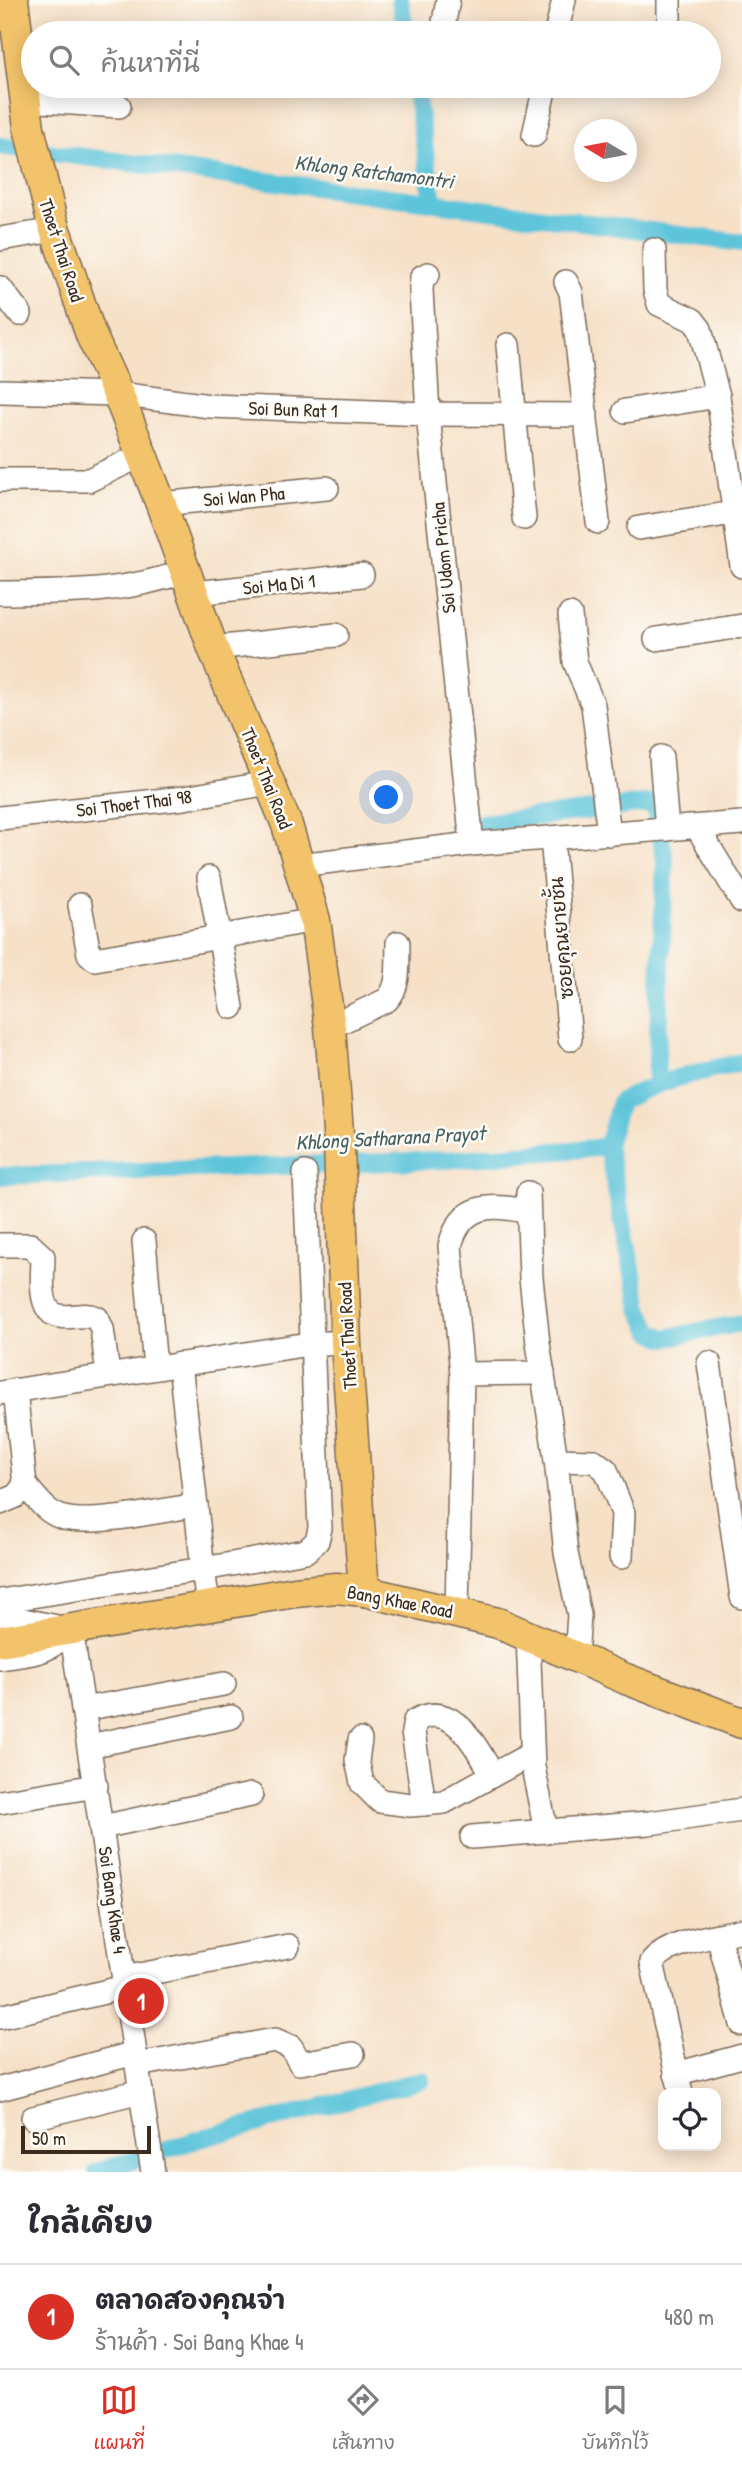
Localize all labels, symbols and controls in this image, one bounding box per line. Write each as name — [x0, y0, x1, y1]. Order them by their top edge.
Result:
search box — [21, 21, 721, 98]
icon: search — [45, 41, 83, 79]
text: ค้นหาที่นี่ — [101, 45, 200, 80]
north arrow — [574, 119, 637, 182]
water label: Khlong Ratchamontri — [293, 147, 457, 196]
street label: Thoet Thai Road — [33, 195, 91, 305]
street label: Soi Bun Rat 1 — [248, 394, 338, 424]
street label: Soi Wan Pha — [202, 479, 286, 513]
street label: Soi Udom Pricha — [424, 501, 462, 615]
street label: Soi Ma Di 1 — [241, 567, 317, 601]
street label: Thoet Thai Road — [235, 723, 299, 833]
your location — [369, 780, 403, 814]
street label: Soi Thoet Thai 98 — [75, 783, 193, 823]
street label: ซอยคุณยายชั้น — [540, 875, 581, 1000]
water label: Khlong Satharana Prayot — [295, 1118, 488, 1157]
street label: Thoet Thai Road — [331, 1281, 363, 1390]
street label: Bang Khae Road — [345, 1578, 456, 1624]
street label: Soi Bang Khae 4 — [93, 1845, 133, 1955]
pin: 1 — [118, 1975, 164, 2027]
map controls — [658, 2088, 721, 2151]
button: locate — [658, 2088, 721, 2151]
scale bar — [21, 2123, 150, 2155]
text: 50 m — [32, 2125, 66, 2151]
text: ใกล้เคียง — [28, 2202, 153, 2242]
text: ตลาดสองคุณจ่า — [95, 2282, 285, 2317]
text: 1 — [47, 2301, 55, 2332]
text: 480 m — [664, 2301, 714, 2332]
text: ร้านค้า · Soi Bang Khae 4 — [95, 2326, 304, 2357]
tab: แผนที่ — [94, 2381, 145, 2456]
tab: เส้นทาง — [332, 2381, 395, 2456]
tab: บันทึกไว้ — [582, 2381, 648, 2456]

